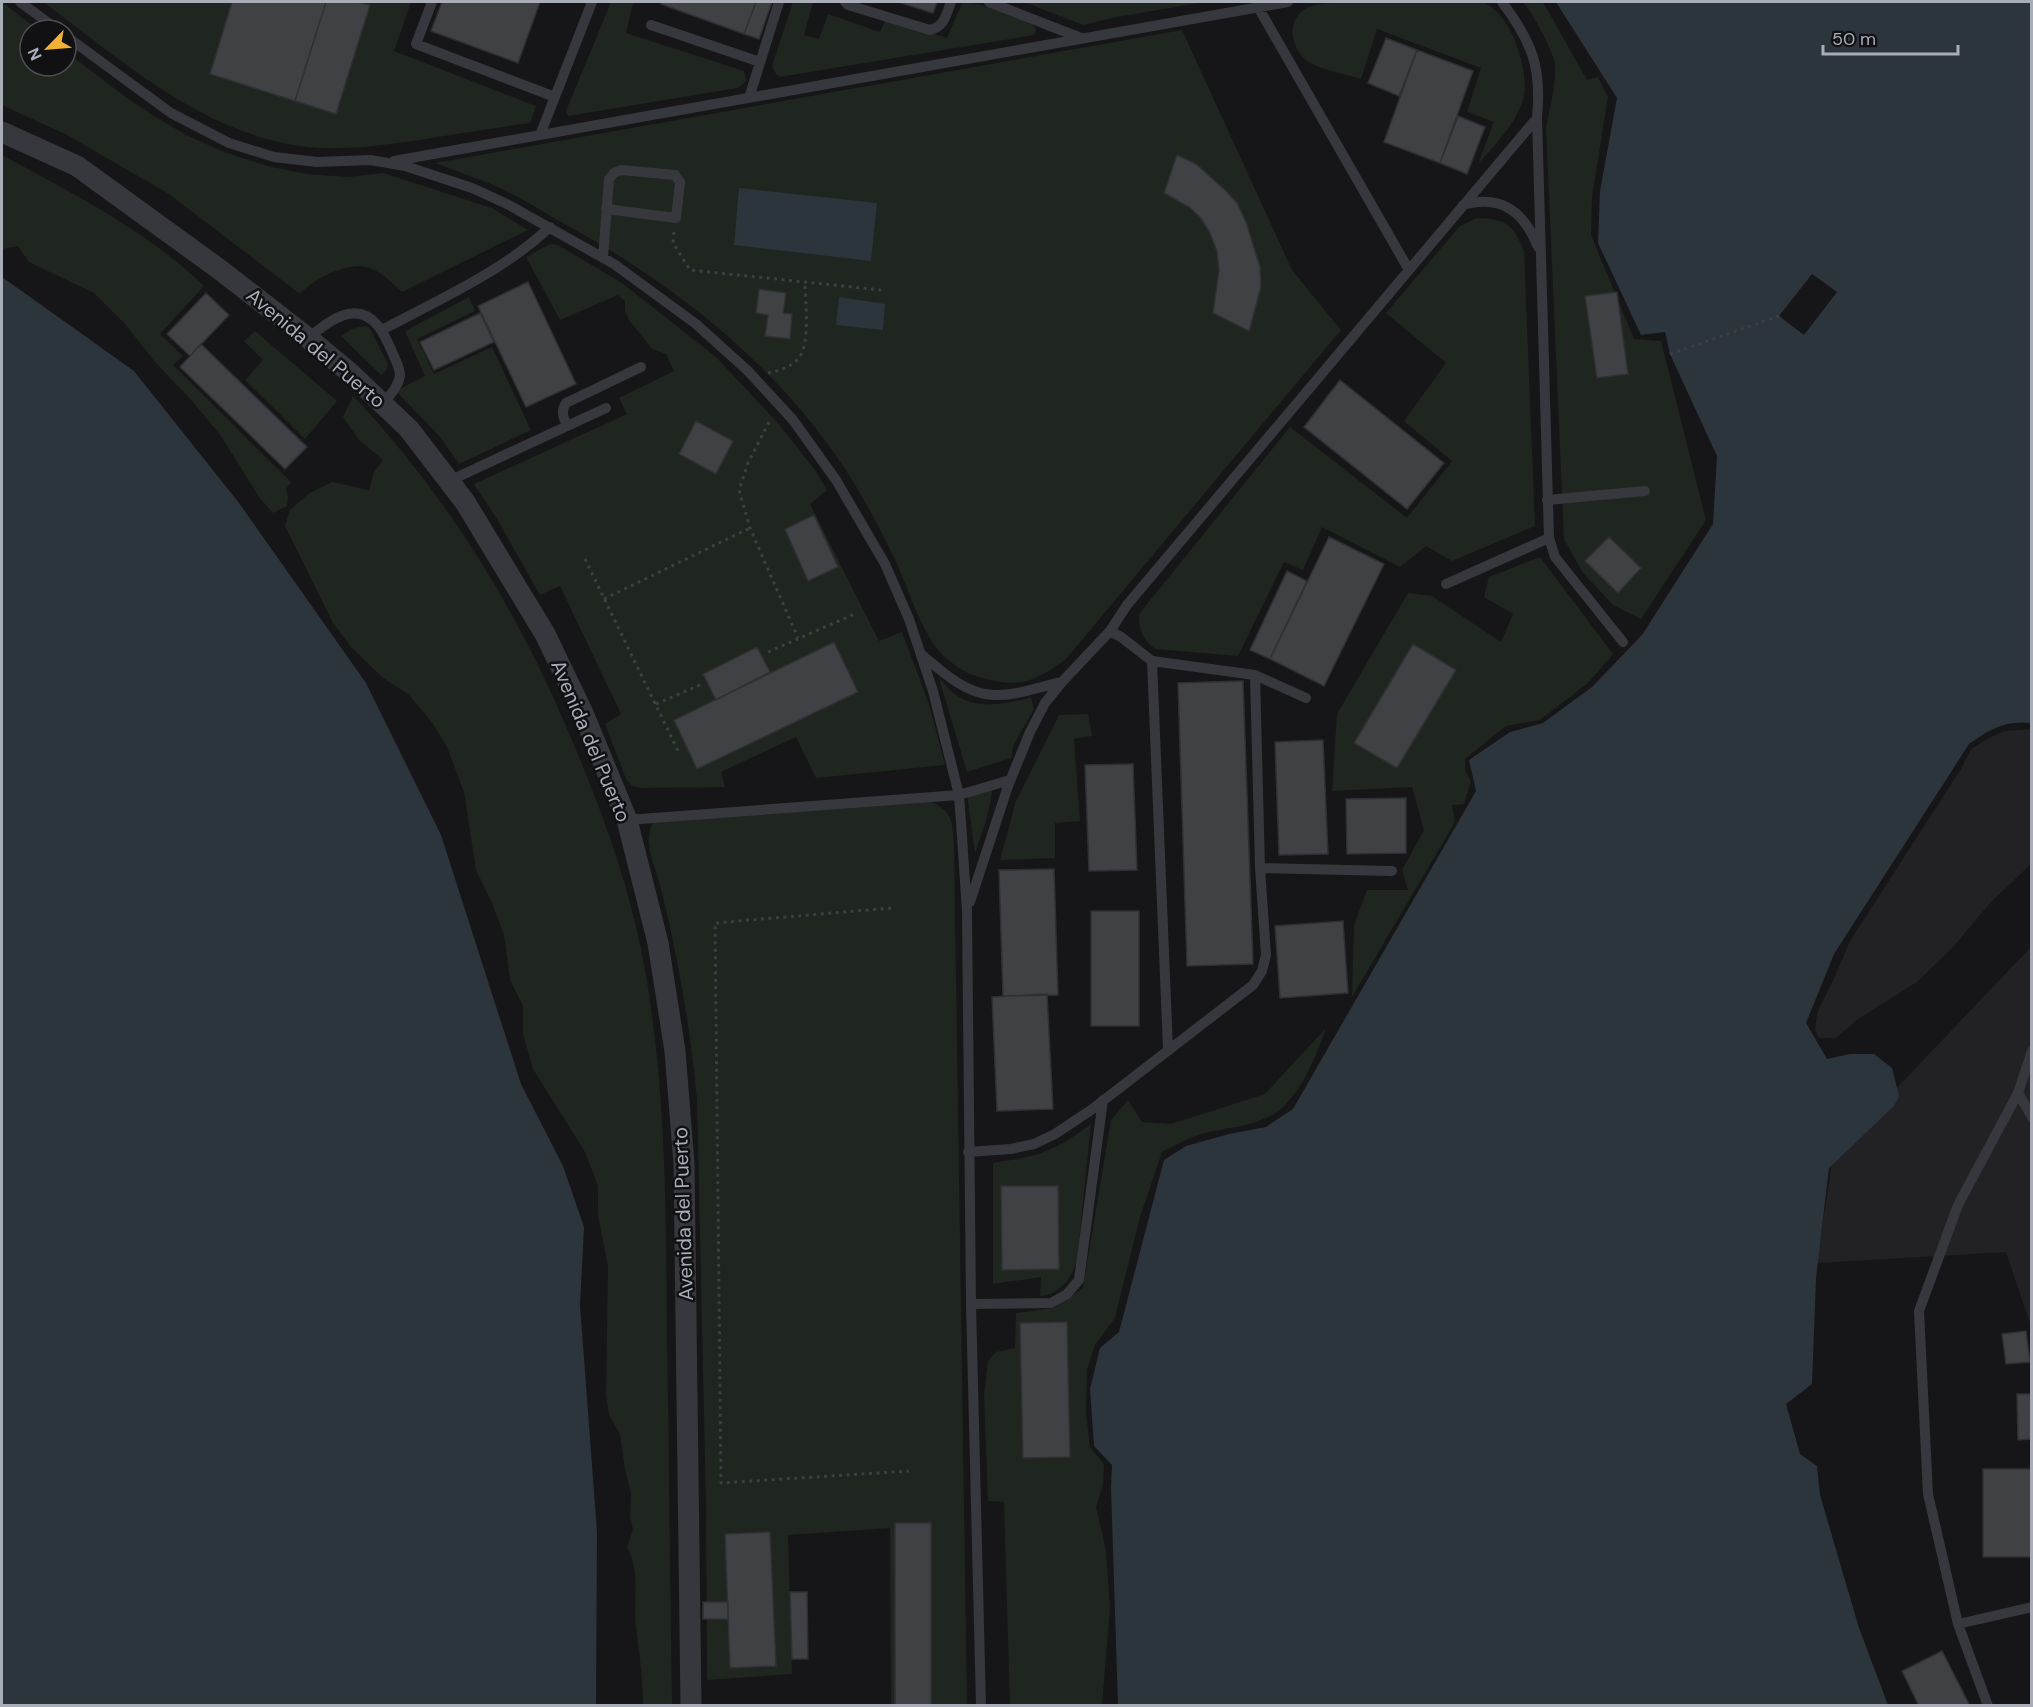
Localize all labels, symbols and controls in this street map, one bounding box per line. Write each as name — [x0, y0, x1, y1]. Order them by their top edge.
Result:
north arrow — [18, 18, 78, 78]
scale bar — [1823, 18, 1958, 56]
text: 50 m — [1832, 27, 1876, 51]
text: N — [23, 44, 47, 64]
street label: Avenida del Puerto — [241, 282, 391, 414]
street label: Avenida del Puerto — [545, 656, 637, 826]
street label: Avenida del Puerto — [667, 1127, 699, 1301]

